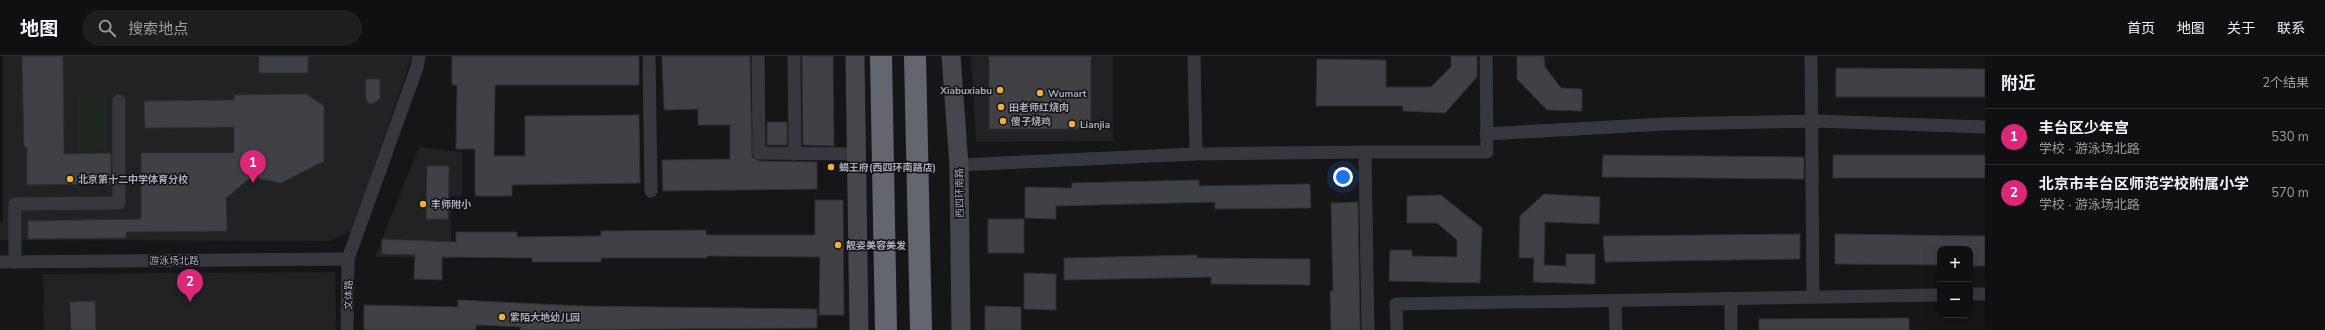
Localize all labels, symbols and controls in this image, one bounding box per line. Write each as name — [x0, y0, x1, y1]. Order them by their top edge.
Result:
search box — [82, 10, 362, 46]
text: 地图 — [20, 16, 58, 42]
icon: search — [96, 17, 118, 39]
text: 搜索地点 — [128, 19, 188, 39]
text: 首页 — [2127, 19, 2155, 38]
text: 地图 — [2177, 19, 2205, 38]
text: 关于 — [2227, 19, 2255, 38]
text: 联系 — [2277, 19, 2305, 38]
text: 附近 — [2001, 72, 2035, 95]
text: 2个结果 — [2262, 74, 2309, 92]
place label: Xiabuxiabu — [939, 84, 992, 98]
marker: Xiabuxiabu — [995, 85, 1005, 95]
place label: Wumart — [1048, 87, 1087, 101]
marker: Wumart — [1035, 88, 1045, 98]
place label: 田老师红烧肉 — [1009, 101, 1069, 115]
marker: 田老师红烧肉 — [996, 102, 1006, 112]
place label: 傻子烧鸡 — [1010, 115, 1051, 129]
marker: 傻子烧鸡 — [998, 116, 1008, 126]
place label: Lianjia — [1080, 118, 1110, 132]
text: 丰台区少年宫 — [2039, 118, 2129, 138]
marker: Lianjia — [1067, 119, 1077, 129]
text: 1 — [2010, 128, 2018, 146]
text: 530 m — [2271, 128, 2309, 146]
text: 学校 · 游泳场北路 — [2039, 140, 2140, 158]
pin: 1 — [240, 150, 266, 183]
place label: 蝎王府(西四环南路店) — [839, 161, 936, 175]
marker: 蝎王府(西四环南路店) — [826, 162, 836, 172]
your location — [1333, 167, 1353, 187]
street label: 西四环南路 — [953, 168, 967, 218]
place label: 北京第十二中学体育分校 — [78, 173, 188, 187]
marker: 北京第十二中学体育分校 — [65, 174, 75, 184]
text: 北京市丰台区师范学校附属小学 — [2039, 174, 2249, 194]
text: 2 — [2010, 184, 2018, 202]
text: 570 m — [2271, 184, 2309, 202]
text: 学校 · 游泳场北路 — [2039, 196, 2140, 214]
place label: 丰师附小 — [431, 198, 472, 212]
marker: 丰师附小 — [418, 199, 428, 209]
place label: 靓姿美容美发 — [846, 239, 906, 253]
marker: 靓姿美容美发 — [833, 240, 843, 250]
map controls — [1937, 246, 1973, 318]
button: + — [1937, 246, 1973, 282]
street label: 游泳场北路 — [149, 254, 199, 268]
pin: 2 — [177, 269, 203, 302]
street label: 文体路 — [342, 280, 356, 310]
button: − — [1937, 282, 1973, 318]
place label: 紫陌大地幼儿园 — [510, 311, 580, 325]
marker: 紫陌大地幼儿园 — [497, 312, 507, 322]

